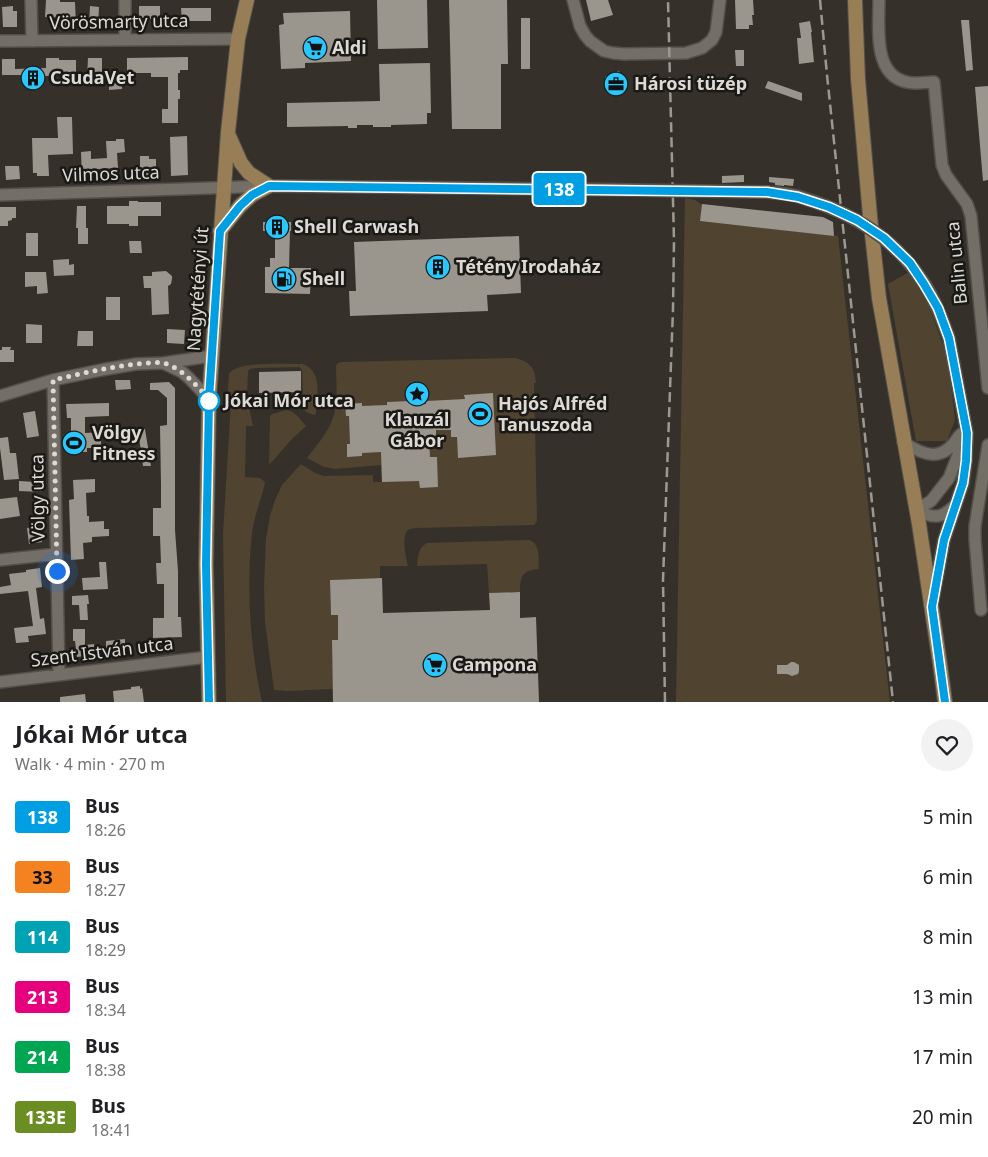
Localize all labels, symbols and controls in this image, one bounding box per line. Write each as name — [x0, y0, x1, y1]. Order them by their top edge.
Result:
street label: Vörösmarty utca — [49, 8, 189, 34]
supermarket icon: Aldi — [302, 35, 328, 61]
place label: Aldi — [332, 35, 367, 59]
building icon: CsudaVet — [20, 65, 46, 91]
place label: CsudaVet — [50, 65, 135, 89]
office icon: Hárosi tüzép — [603, 71, 629, 97]
place label: Hárosi tüzép — [634, 71, 747, 95]
street label: Vilmos utca — [62, 159, 160, 187]
line badge: 138 — [530, 173, 588, 205]
text: 138 — [544, 177, 574, 201]
building icon: Shell Carwash — [264, 214, 290, 240]
place label: Shell Carwash — [294, 214, 419, 238]
street label: Balin utca — [940, 220, 972, 306]
street label: Nagytétényi út — [181, 225, 213, 352]
building icon: Tétény Irodaház — [425, 254, 451, 280]
place label: Tétény Irodaház — [456, 254, 601, 278]
fuel station icon: Shell — [271, 266, 297, 292]
place label: Shell — [302, 266, 345, 290]
place icon: Klauzál Gábor — [404, 381, 430, 407]
place label: Jókai Mór utca — [222, 388, 354, 412]
marker: Jókai Mór utca — [198, 390, 220, 412]
place label: Hajós Alfréd Tanuszoda — [498, 391, 607, 436]
sports icon: Hajós Alfréd Tanuszoda — [467, 401, 493, 427]
place label: Klauzál Gábor — [385, 407, 449, 452]
place label: Völgy Fitness — [92, 420, 156, 465]
sports icon: Völgy Fitness — [61, 430, 87, 456]
street label: Völgy utca — [24, 454, 50, 542]
your location — [45, 559, 70, 584]
street label: Szent István utca — [29, 630, 175, 672]
supermarket icon: Campona — [422, 652, 448, 678]
place label: Campona — [452, 652, 537, 676]
text: Jókai Mór utca — [15, 717, 188, 750]
button: heart — [921, 719, 973, 771]
text: Walk · 4 min · 270 m — [15, 753, 165, 775]
text: Bus — [85, 793, 120, 819]
text: 5 min — [923, 804, 973, 830]
text: 138 — [27, 805, 58, 829]
text: 18:26 — [85, 819, 126, 841]
text: Bus — [85, 853, 120, 879]
text: 6 min — [923, 864, 973, 890]
text: 33 — [32, 865, 53, 889]
text: 18:27 — [85, 879, 126, 901]
text: Bus — [85, 913, 120, 939]
text: 8 min — [923, 924, 973, 950]
text: 114 — [27, 925, 58, 949]
text: 18:29 — [85, 939, 126, 961]
text: Bus — [85, 973, 120, 999]
text: 13 min — [912, 984, 973, 1010]
text: 213 — [27, 985, 58, 1009]
text: 18:34 — [85, 999, 126, 1021]
text: Bus — [85, 1033, 120, 1059]
text: 17 min — [912, 1044, 973, 1070]
text: 214 — [27, 1045, 58, 1069]
text: 18:38 — [85, 1059, 126, 1081]
text: Bus — [91, 1093, 126, 1119]
text: 20 min — [912, 1104, 973, 1130]
text: 133E — [25, 1105, 66, 1129]
text: 18:41 — [91, 1119, 132, 1141]

